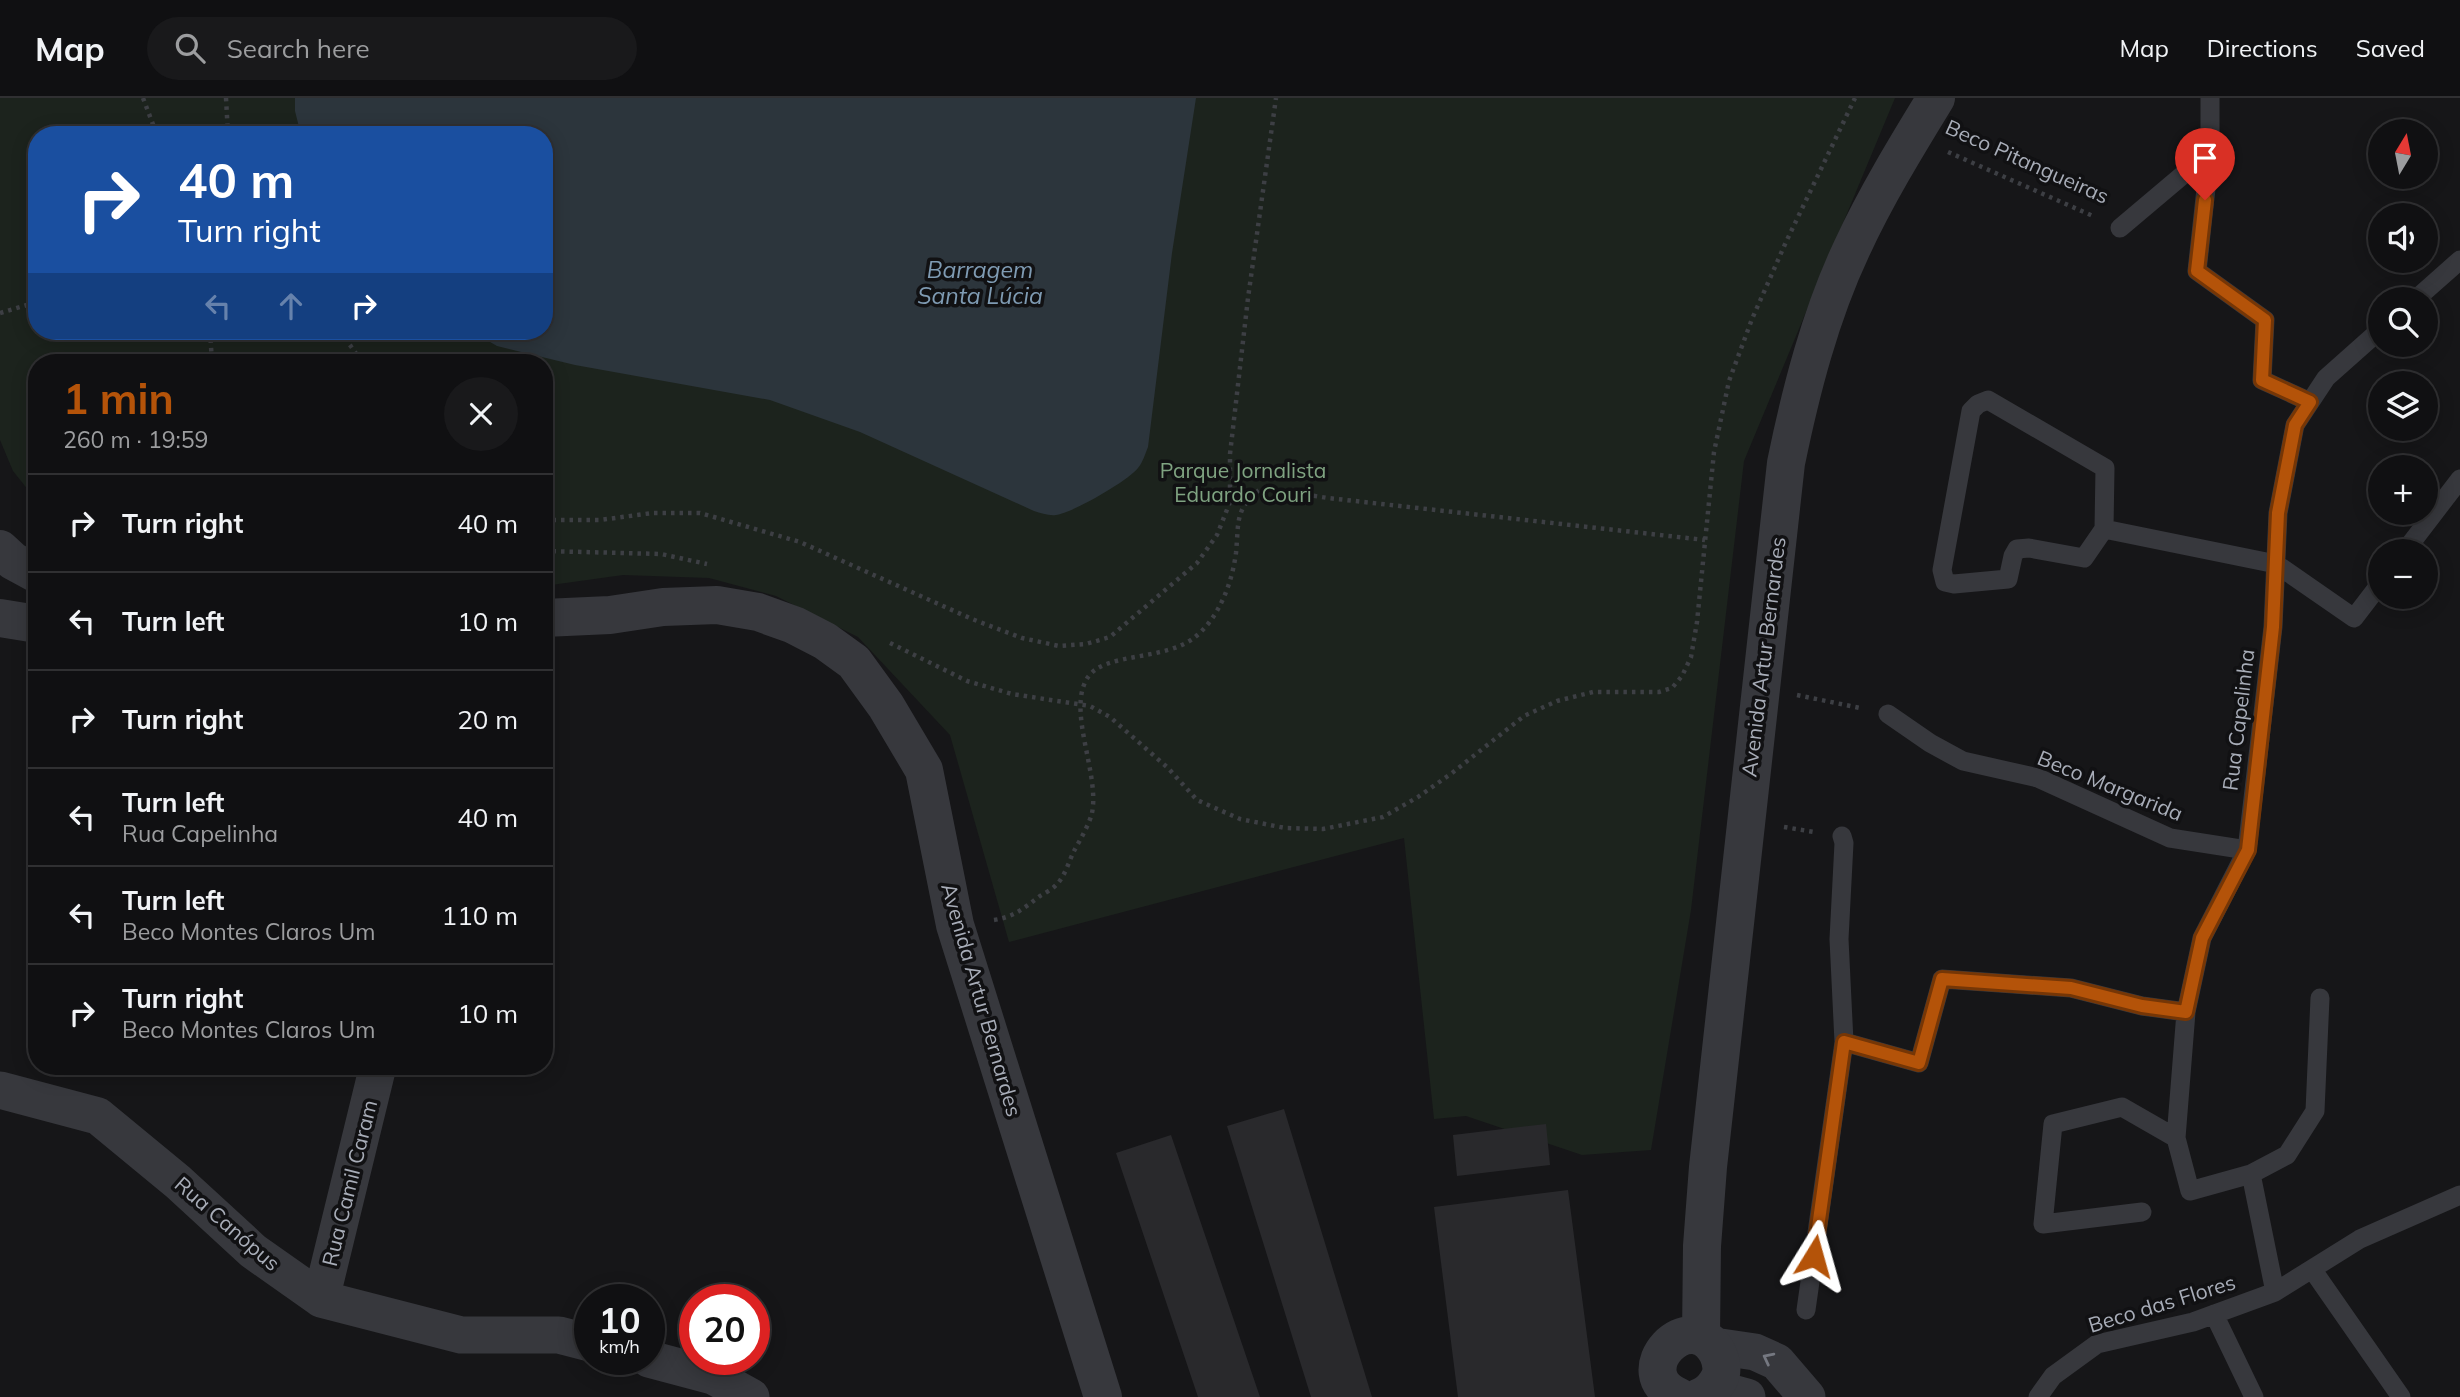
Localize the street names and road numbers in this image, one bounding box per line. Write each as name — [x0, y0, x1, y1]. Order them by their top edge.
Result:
street label: Beco Pitangueiras — [1942, 113, 2113, 209]
street label: Avenida Artur Bernardes — [1735, 535, 1791, 778]
street label: Rua Capelinha — [2216, 648, 2260, 792]
street label: Beco Margarida — [2034, 744, 2187, 826]
street label: Avenida Artur Bernardes — [936, 880, 1028, 1119]
street label: Rua Camil Caram — [316, 1097, 382, 1269]
street label: Rua Canópus — [170, 1171, 286, 1276]
street label: Beco das Flores — [2085, 1268, 2238, 1338]

